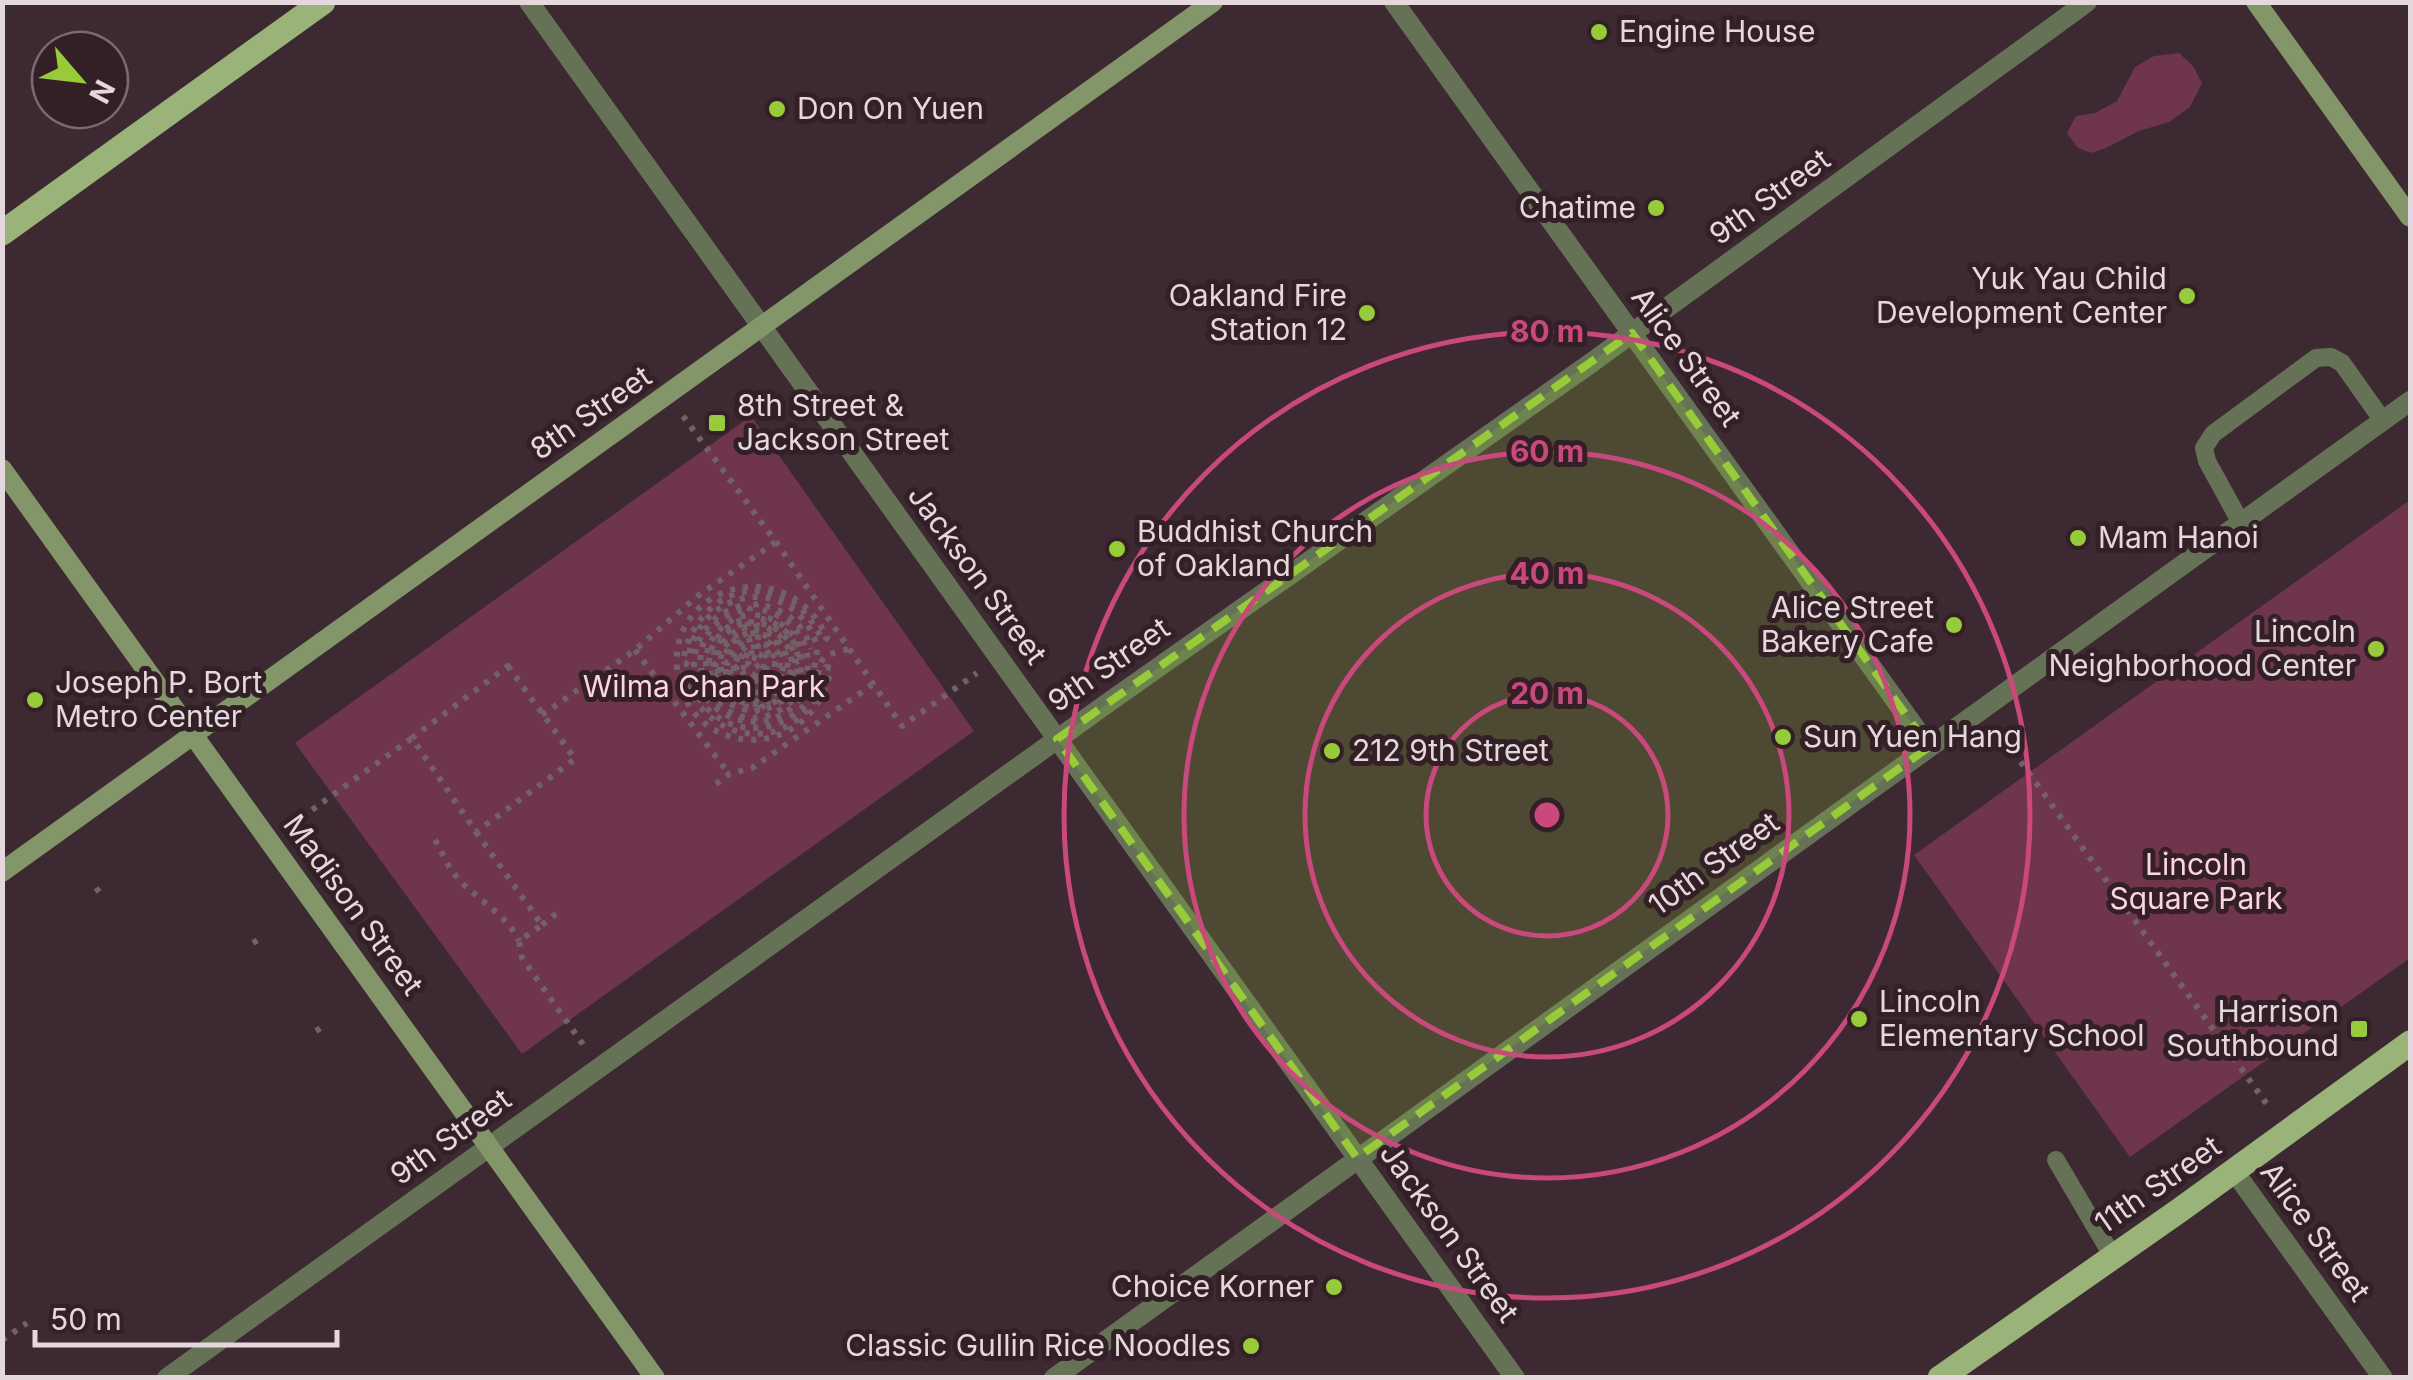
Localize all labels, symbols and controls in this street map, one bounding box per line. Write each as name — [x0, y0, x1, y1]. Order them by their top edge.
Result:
place label: Engine House — [1619, 13, 1815, 49]
marker: Engine House — [1588, 21, 1610, 43]
north arrow — [30, 30, 130, 130]
text: N — [82, 74, 122, 109]
place label: Don On Yuen — [797, 90, 984, 126]
marker: Don On Yuen — [766, 98, 788, 120]
street label: 9th Street — [1702, 140, 1837, 252]
place label: Chatime — [1519, 189, 1636, 225]
marker: Chatime — [1645, 197, 1667, 219]
place label: Yuk Yau Child Development Center — [1876, 260, 2167, 330]
place label: Oakland Fire Station 12 — [1169, 277, 1347, 347]
street label: Alice Street — [1624, 280, 1749, 433]
marker: Yuk Yau Child Development Center — [2176, 285, 2198, 307]
marker: Oakland Fire Station 12 — [1356, 302, 1378, 324]
text: 80 m — [1510, 313, 1584, 349]
street label: 8th Street — [523, 357, 658, 467]
place label: 8th Street & Jackson Street — [737, 387, 949, 457]
marker: 8th Street & Jackson Street — [706, 412, 728, 434]
text: 60 m — [1510, 433, 1584, 469]
street label: Jackson Street — [901, 478, 1055, 671]
place label: Buddhist Church of Oakland — [1137, 513, 1373, 583]
place label: Mam Hanoi — [2098, 519, 2259, 555]
marker: Mam Hanoi — [2067, 527, 2089, 549]
marker: Buddhist Church of Oakland — [1106, 538, 1128, 560]
text: 40 m — [1510, 555, 1585, 591]
place label: Alice Street Bakery Cafe — [1761, 589, 1934, 659]
street label: 9th Street — [1041, 609, 1176, 719]
place label: Lincoln Neighborhood Center — [2048, 613, 2356, 683]
marker: Alice Street Bakery Cafe — [1943, 614, 1965, 636]
marker: Lincoln Neighborhood Center — [2365, 638, 2387, 660]
place label: Joseph P. Bort Metro Center — [55, 664, 263, 734]
park label: Wilma Chan Park — [583, 668, 826, 704]
text: 20 m — [1510, 675, 1584, 711]
marker: Joseph P. Bort Metro Center — [24, 689, 46, 711]
place label: Sun Yuen Hang — [1803, 718, 2022, 754]
marker: Sun Yuen Hang — [1772, 726, 1794, 748]
place label: 212 9th Street — [1352, 732, 1549, 768]
marker: 212 9th Street — [1321, 740, 1343, 762]
centre of rings — [1529, 797, 1565, 833]
street label: 10th Street — [1641, 804, 1786, 922]
street label: Madison Street — [276, 807, 431, 1002]
park label: Lincoln Square Park — [2109, 846, 2283, 916]
place label: Lincoln Elementary School — [1879, 983, 2145, 1053]
place label: Harrison Southbound — [2166, 993, 2339, 1063]
marker: Lincoln Elementary School — [1848, 1008, 1870, 1030]
marker: Harrison Southbound — [2348, 1018, 2370, 1040]
street label: 9th Street — [383, 1080, 518, 1192]
street label: 11th Street — [2088, 1128, 2227, 1241]
street label: Jackson Street — [1373, 1136, 1527, 1329]
street label: Alice Street — [2253, 1155, 2378, 1308]
place label: Choice Korner — [1111, 1268, 1314, 1304]
marker: Choice Korner — [1323, 1276, 1345, 1298]
scale bar — [35, 1285, 338, 1347]
text: 50 m — [50, 1301, 122, 1337]
place label: Classic Gullin Rice Noodles — [845, 1327, 1231, 1363]
marker: Classic Gullin Rice Noodles — [1240, 1335, 1262, 1357]

